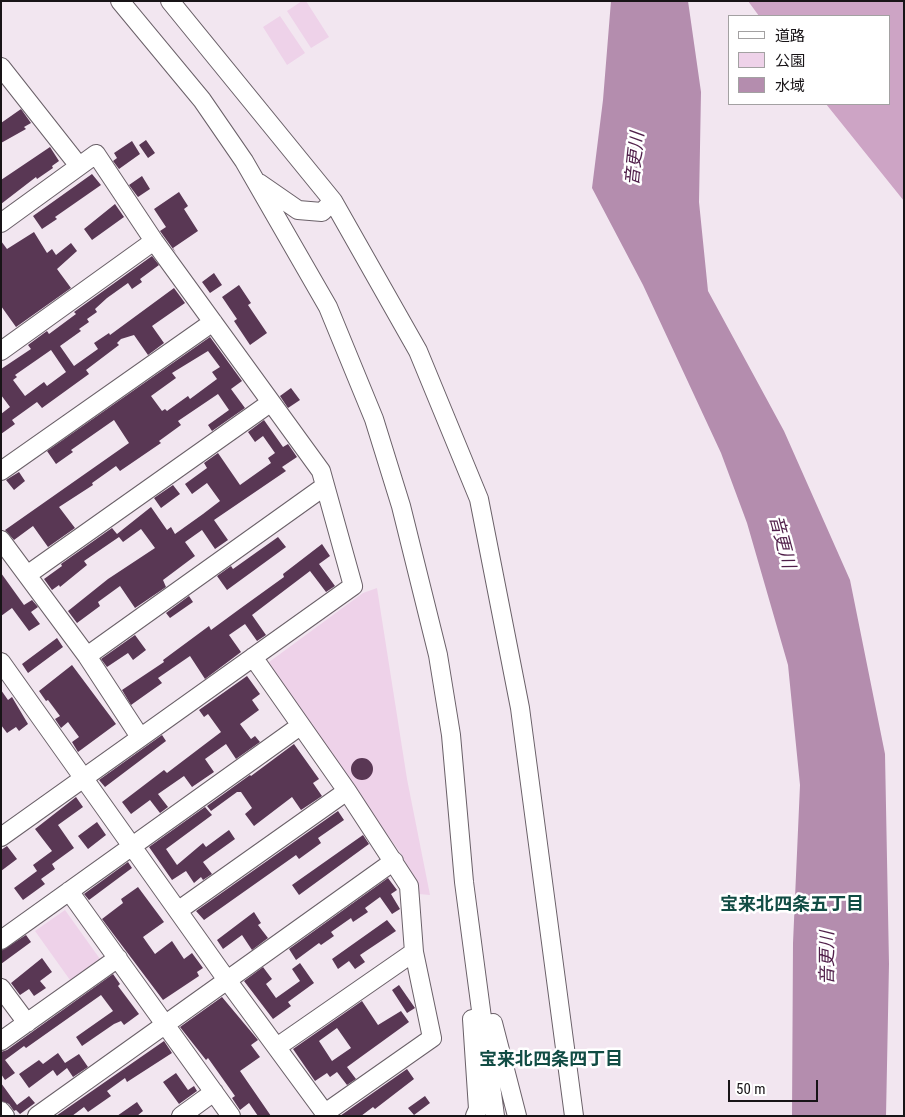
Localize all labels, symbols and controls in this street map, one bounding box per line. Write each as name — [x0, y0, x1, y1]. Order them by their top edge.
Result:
legend — [728, 15, 890, 105]
text: 道路 — [775, 27, 805, 45]
text: 公園 — [775, 52, 805, 70]
text: 水域 — [775, 77, 805, 95]
water label: 音更川 — [622, 131, 650, 187]
water label: 音更川 — [764, 513, 798, 571]
district label: 宝来北四条五丁目 — [720, 894, 864, 916]
water label: 音更川 — [817, 931, 839, 985]
district label: 宝来北四条四丁目 — [479, 1049, 623, 1071]
scale bar — [730, 1070, 820, 1102]
text: 50 m — [736, 1080, 766, 1098]

